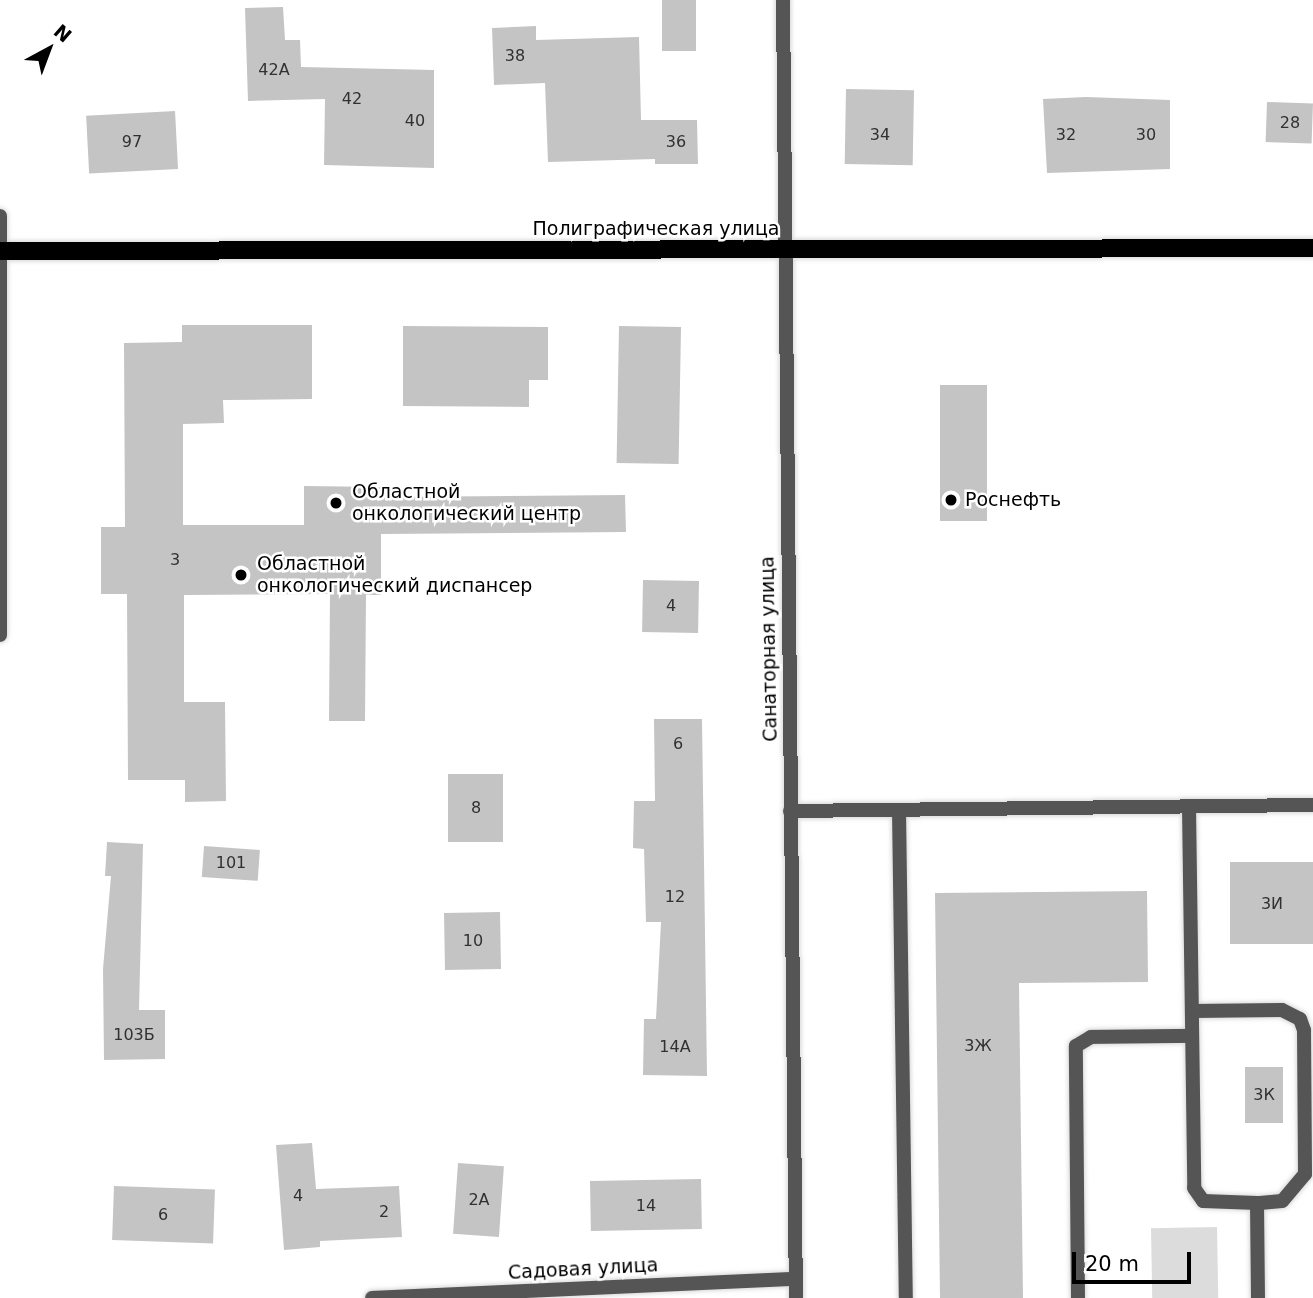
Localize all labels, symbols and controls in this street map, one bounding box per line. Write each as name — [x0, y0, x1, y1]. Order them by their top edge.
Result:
north arrow — [14, 14, 84, 84]
text: N — [50, 20, 76, 47]
house number: 38 — [505, 46, 525, 66]
house number: 42А — [258, 60, 290, 80]
house number: 42 — [342, 89, 362, 109]
house number: 40 — [405, 111, 425, 131]
house number: 28 — [1280, 113, 1300, 133]
house number: 34 — [870, 125, 890, 145]
house number: 32 — [1056, 125, 1076, 145]
house number: 30 — [1136, 125, 1156, 145]
house number: 97 — [122, 132, 142, 152]
house number: 36 — [666, 132, 686, 152]
street label: Полиграфическая улица — [533, 218, 779, 240]
place label: Областной онкологический центр — [352, 481, 581, 525]
place label: Роснефть — [965, 489, 1061, 511]
marker: Роснефть — [943, 492, 959, 508]
marker: Областной онкологический центр — [326, 493, 346, 513]
house number: 3 — [170, 550, 180, 570]
place label: Областной онкологический диспансер — [257, 553, 532, 597]
street label: Санаторная улица — [756, 556, 782, 742]
marker: Областной онкологический диспансер — [231, 565, 251, 585]
house number: 4 — [666, 596, 676, 616]
house number: 6 — [673, 734, 683, 754]
house number: 8 — [471, 798, 481, 818]
house number: 101 — [216, 853, 246, 873]
house number: 12 — [665, 887, 685, 907]
house number: 3И — [1261, 894, 1283, 914]
house number: 10 — [463, 931, 483, 951]
house number: 103Б — [113, 1025, 155, 1045]
house number: 3Ж — [964, 1036, 992, 1056]
house number: 14А — [659, 1037, 691, 1057]
house number: 3К — [1253, 1085, 1275, 1105]
house number: 4 — [293, 1186, 303, 1206]
house number: 2А — [468, 1190, 490, 1210]
house number: 14 — [636, 1196, 656, 1216]
house number: 2 — [379, 1202, 389, 1222]
house number: 6 — [158, 1205, 168, 1225]
scale bar — [1075, 1238, 1194, 1282]
text: 20 m — [1085, 1252, 1139, 1276]
street label: Садовая улица — [507, 1254, 659, 1284]

